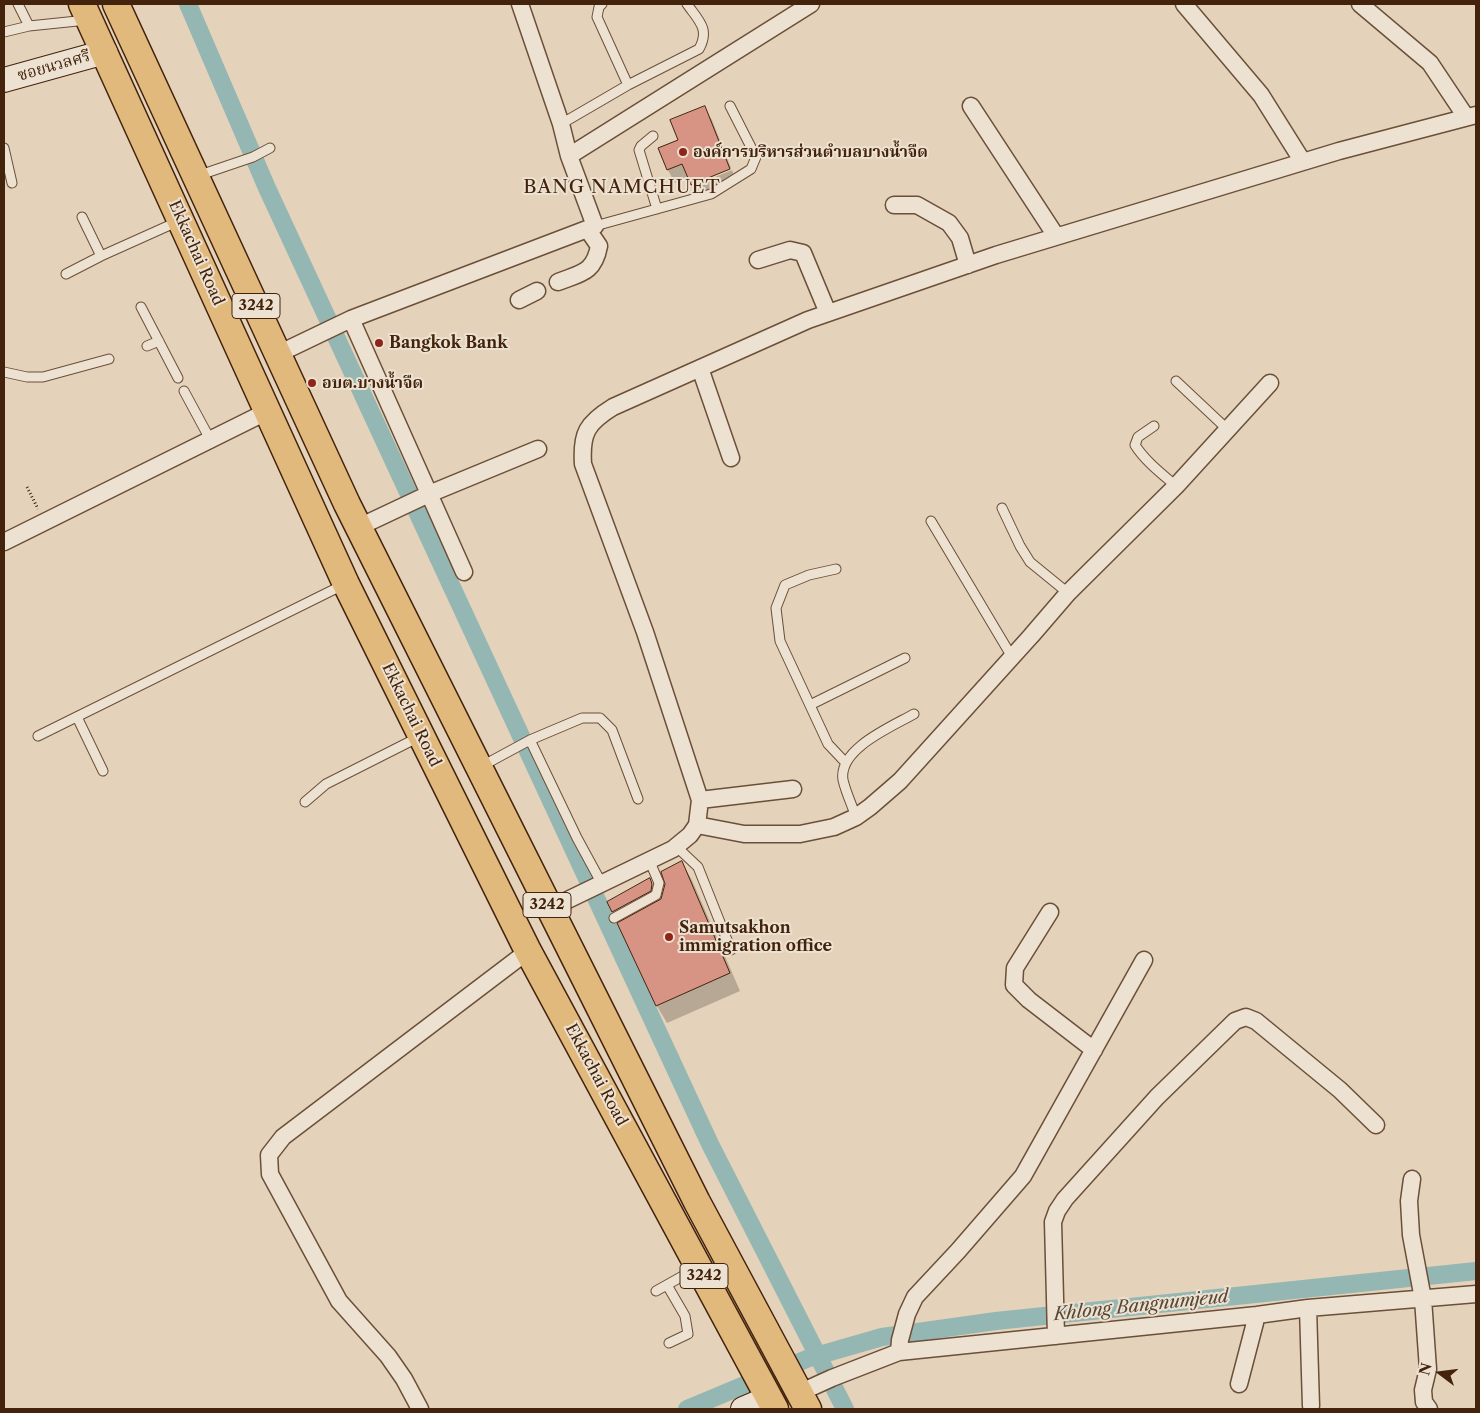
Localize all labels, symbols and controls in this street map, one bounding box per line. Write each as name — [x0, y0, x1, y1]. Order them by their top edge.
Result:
street label: ซอยนวลศรี — [15, 46, 93, 86]
place label: องค์การบริหารส่วนตำบลบางน้ำจืด — [693, 142, 928, 162]
marker: องค์การบริหารส่วนตำบลบางน้ำจืด — [677, 146, 689, 158]
district label: BANG NAMCHUET — [522, 177, 722, 199]
street label: Ekkachai Road — [164, 197, 228, 309]
road number: 3242 — [232, 294, 280, 318]
place label: Bangkok Bank — [389, 333, 508, 353]
marker: Bangkok Bank — [373, 337, 385, 349]
place label: อบต.บางน้ำจืด — [322, 373, 423, 393]
marker: อบต.บางน้ำจืด — [306, 377, 318, 389]
street label: Ekkachai Road — [378, 660, 444, 770]
road number: 3242 — [523, 892, 571, 918]
place label: Samutsakhon immigration office — [679, 918, 832, 956]
marker: Samutsakhon immigration office — [663, 931, 675, 943]
street label: Ekkachai Road — [561, 1021, 631, 1129]
road number: 3242 — [680, 1264, 728, 1288]
water label: Khlong Bangnumjeud — [1052, 1286, 1230, 1326]
north arrow — [1415, 1348, 1465, 1398]
text: N — [1415, 1361, 1436, 1377]

